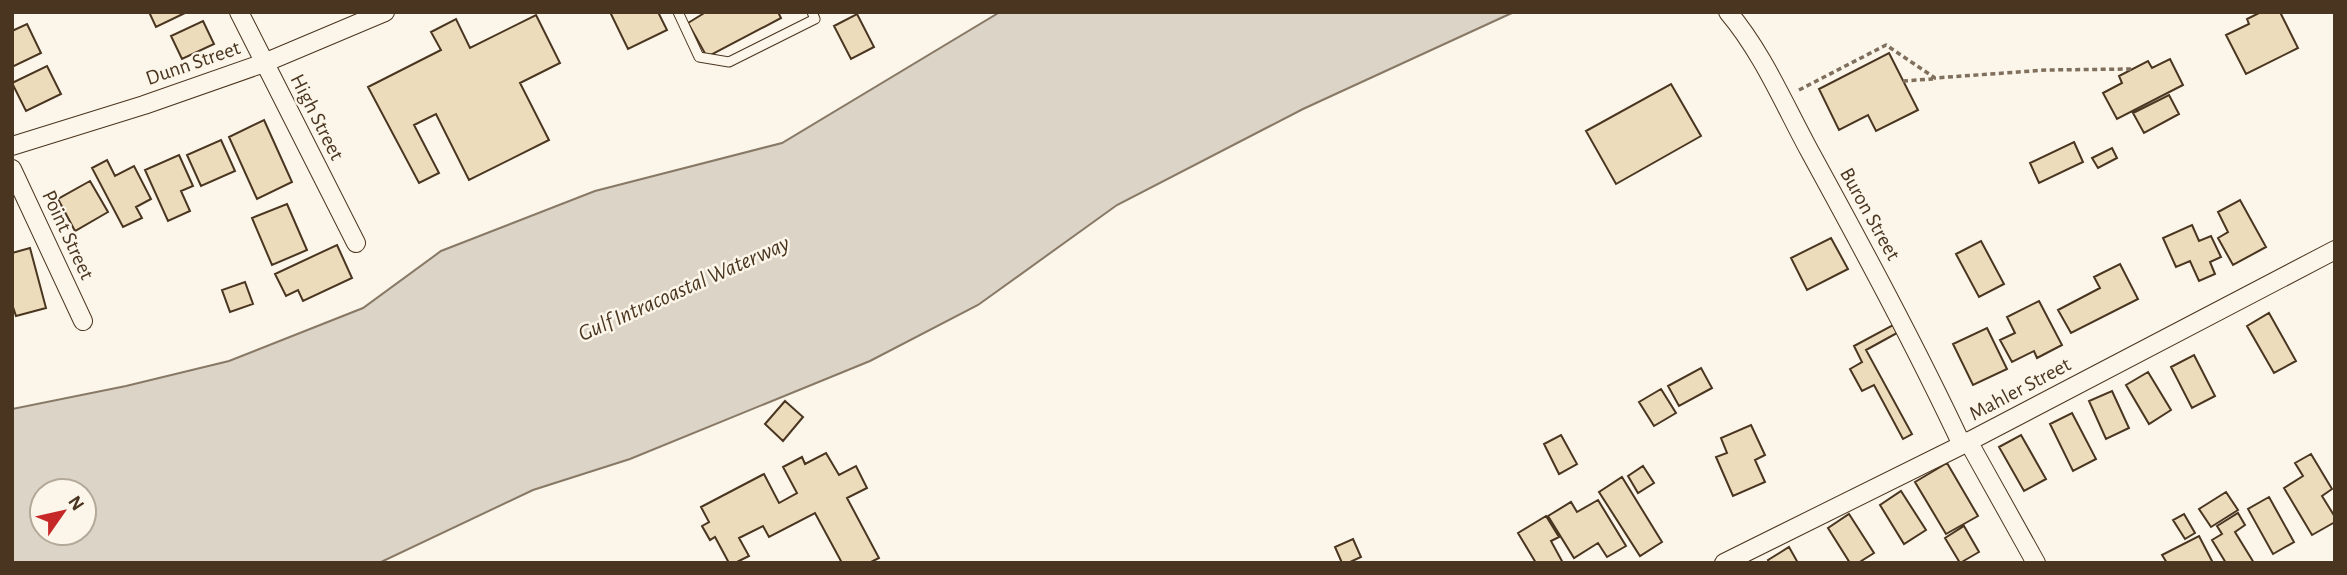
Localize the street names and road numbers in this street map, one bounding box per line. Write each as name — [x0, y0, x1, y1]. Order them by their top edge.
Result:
street label: Dunn Street — [143, 37, 243, 89]
street label: High Street — [286, 71, 348, 164]
street label: Buron Street — [1836, 164, 1904, 264]
street label: Point Street — [38, 187, 98, 283]
street label: Mahler Street — [1966, 353, 2074, 424]

